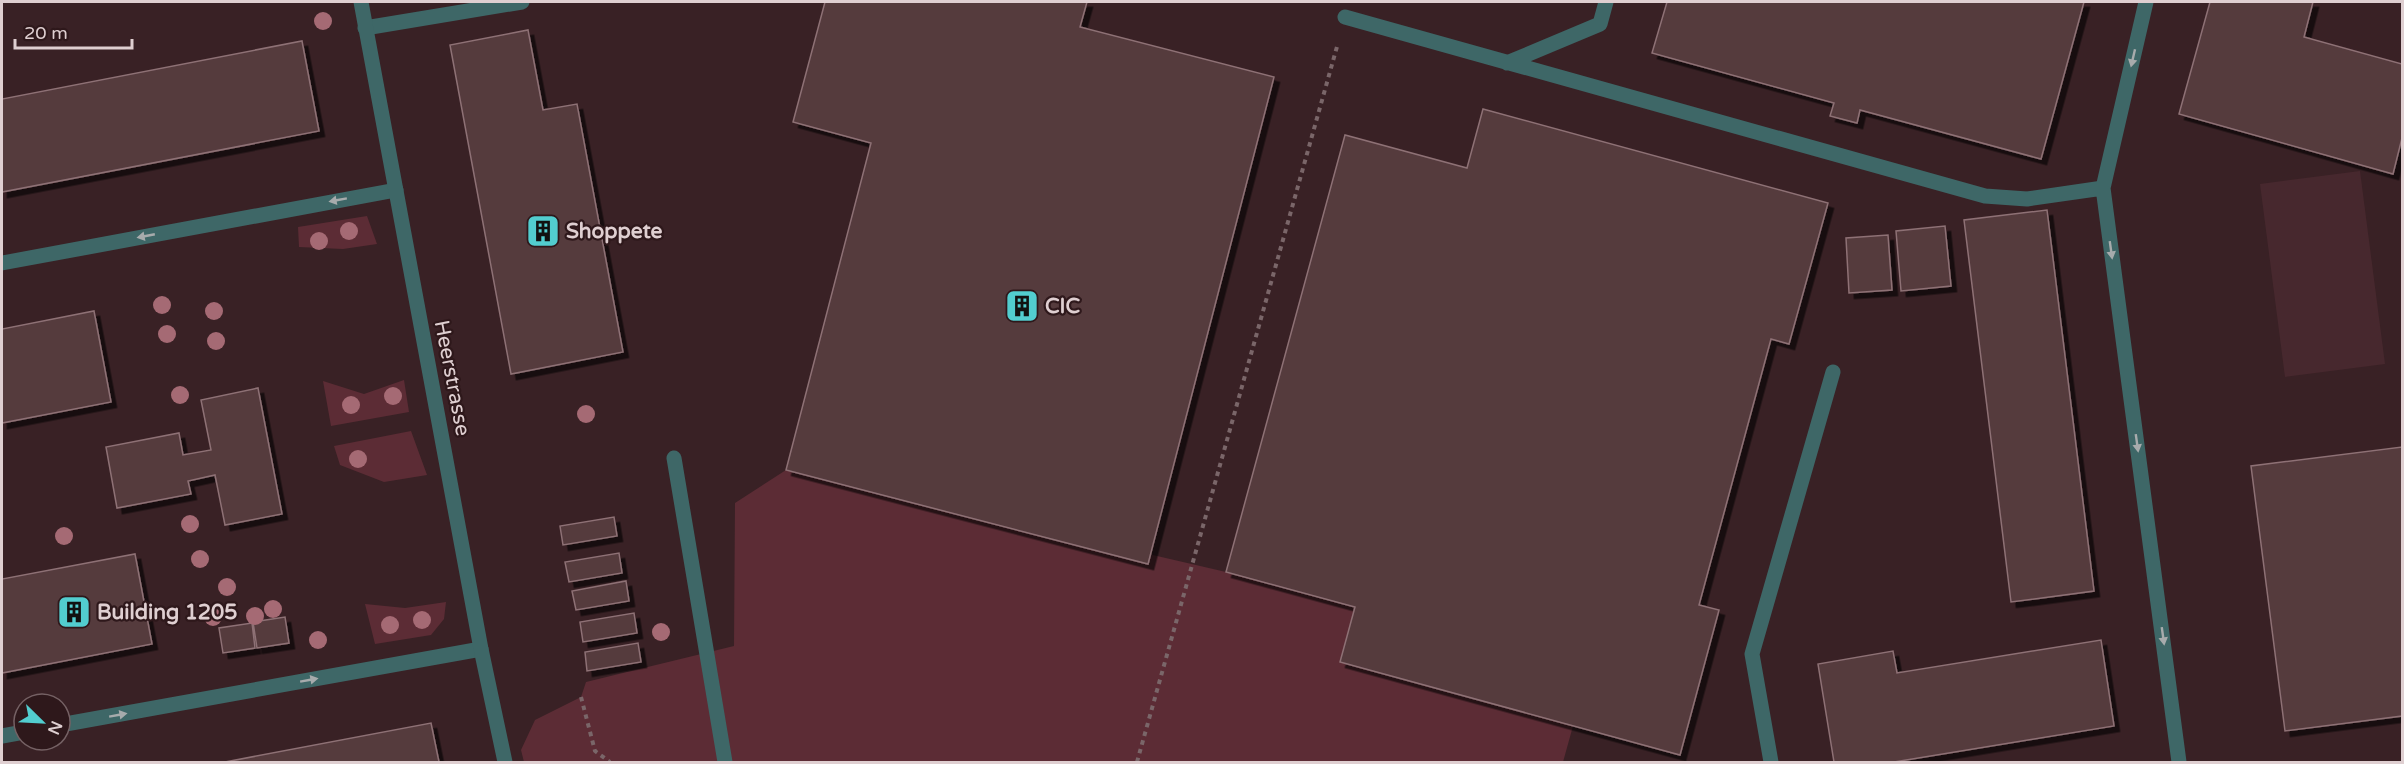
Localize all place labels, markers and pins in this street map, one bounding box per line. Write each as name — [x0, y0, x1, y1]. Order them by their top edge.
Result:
building icon: Shoppete — [525, 213, 561, 249]
place label: Shoppete — [566, 219, 663, 244]
building icon: CIC — [1004, 288, 1040, 324]
place label: CIC — [1045, 294, 1081, 319]
building icon: Building 1205 — [56, 594, 92, 630]
place label: Building 1205 — [97, 600, 237, 625]

